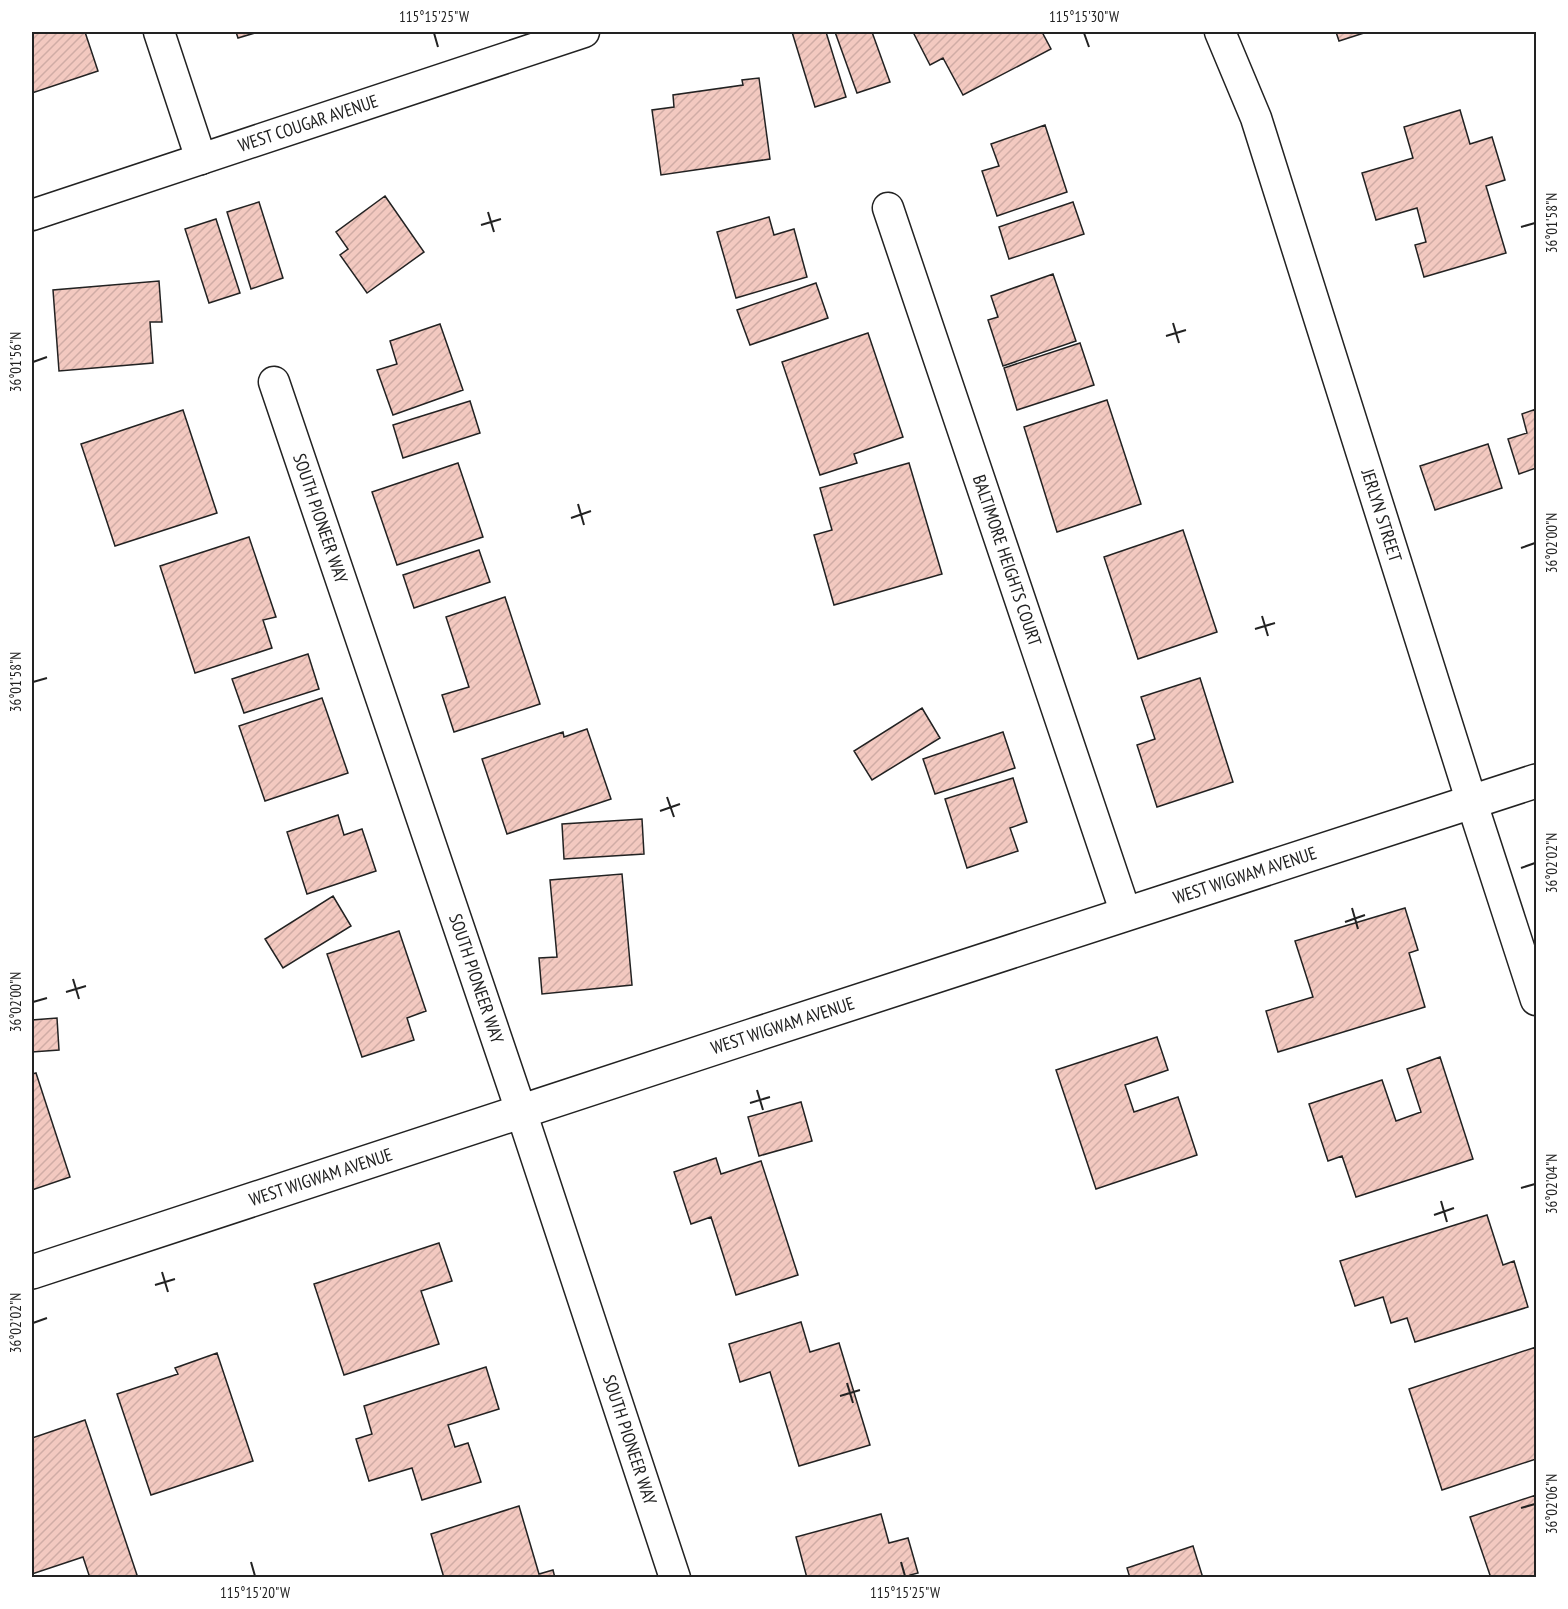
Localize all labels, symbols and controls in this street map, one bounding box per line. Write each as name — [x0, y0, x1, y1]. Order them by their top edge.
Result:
text: 115°15'25"W — [399, 7, 469, 26]
text: 115°15'30"W — [1049, 7, 1119, 26]
street label: WEST COUGAR AVENUE — [235, 89, 381, 157]
text: 36°01'58"N — [1542, 193, 1561, 253]
text: 36°01'56"N — [6, 332, 25, 392]
street label: SOUTH PIONEER WAY — [288, 450, 354, 587]
street label: JERLYN STREET — [1356, 465, 1407, 565]
street label: BALTIMORE HEIGHTS COURT — [968, 472, 1047, 649]
text: 36°02'00"N — [1542, 513, 1561, 573]
text: 36°01'58"N — [6, 652, 25, 712]
text: 36°02'02"N — [1542, 833, 1561, 893]
street label: WEST WIGWAM AVENUE — [1170, 841, 1319, 909]
street label: SOUTH PIONEER WAY — [444, 911, 510, 1047]
text: 36°02'00"N — [6, 972, 25, 1032]
street label: WEST WIGWAM AVENUE — [708, 991, 857, 1059]
street label: WEST WIGWAM AVENUE — [246, 1142, 395, 1211]
text: 36°02'04"N — [1542, 1154, 1561, 1214]
text: 36°02'02"N — [6, 1293, 25, 1353]
street label: SOUTH PIONEER WAY — [598, 1372, 662, 1508]
text: 36°02'06"N — [1542, 1474, 1561, 1534]
text: 115°15'20"W — [220, 1583, 290, 1602]
text: 115°15'25"W — [870, 1583, 940, 1602]

